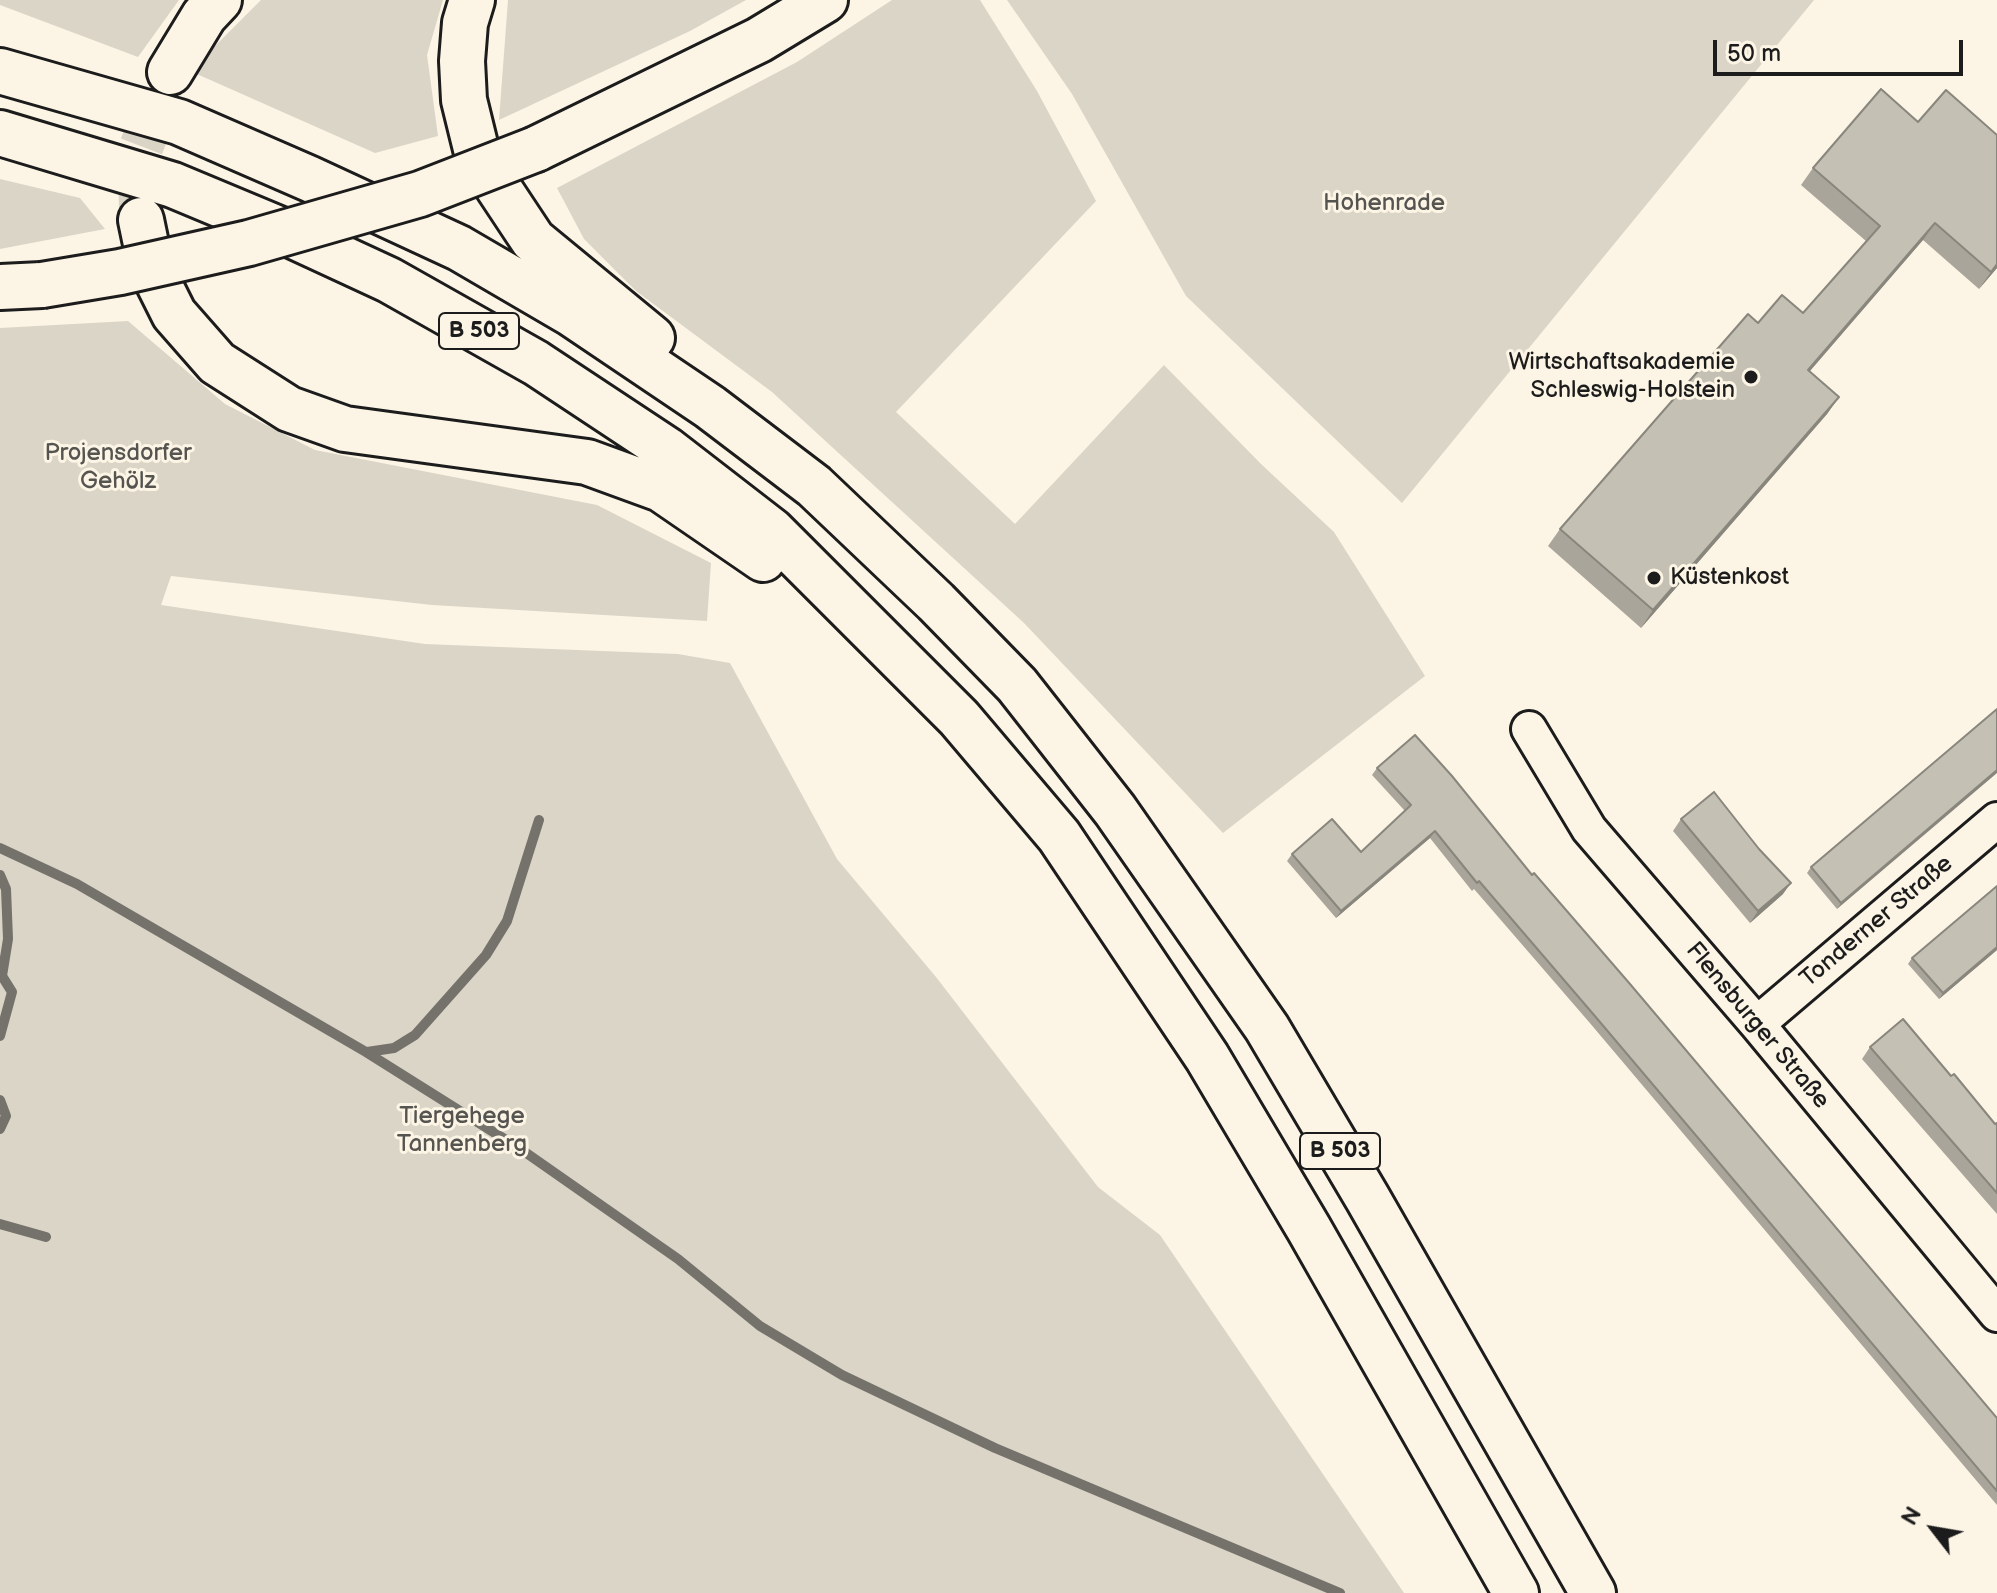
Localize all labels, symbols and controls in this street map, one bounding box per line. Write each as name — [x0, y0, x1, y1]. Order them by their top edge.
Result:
scale bar — [1717, 24, 1967, 74]
text: 50 m — [1727, 39, 1781, 68]
park label: Hohenrade — [1323, 190, 1445, 218]
road number: B 503 — [439, 313, 519, 349]
place label: Wirtschaftsakademie Schleswig-Holstein — [1508, 349, 1735, 405]
marker: Wirtschaftsakademie Schleswig-Holstein — [1742, 368, 1760, 386]
park label: Projensdorfer Gehölz — [44, 440, 192, 496]
place label: Küstenkost — [1670, 564, 1789, 592]
marker: Küstenkost — [1645, 569, 1663, 587]
street label: Tonderner Straße — [1795, 850, 1959, 994]
street label: Flensburger Straße — [1679, 937, 1835, 1115]
park label: Tiergehege Tannenberg — [397, 1103, 527, 1159]
road number: B 503 — [1300, 1133, 1380, 1169]
north arrow — [1893, 1489, 1973, 1569]
text: N — [1896, 1502, 1928, 1530]

